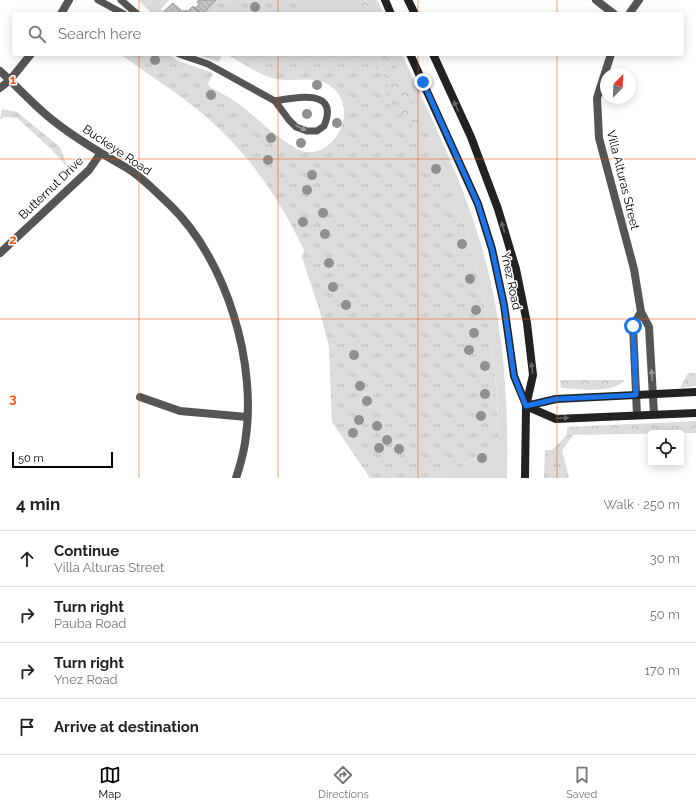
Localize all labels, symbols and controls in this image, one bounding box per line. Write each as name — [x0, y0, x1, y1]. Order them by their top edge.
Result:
search box — [12, 12, 684, 56]
icon: search — [26, 23, 48, 45]
text: Search here — [58, 25, 141, 43]
north arrow — [600, 68, 636, 104]
text: 1 — [10, 72, 17, 87]
route end — [414, 73, 432, 91]
one-way arrow — [453, 100, 460, 112]
street label: Buckeye Road — [80, 122, 154, 178]
one-way arrow — [295, 125, 307, 131]
street label: Villa Alturas Street — [604, 129, 642, 231]
street label: Butternut Drive — [16, 154, 86, 222]
one-way arrow — [500, 221, 506, 233]
text: 2 — [9, 232, 17, 247]
street label: Ynez Road — [498, 251, 524, 311]
route start — [624, 317, 642, 335]
one-way arrow — [529, 362, 535, 374]
one-way arrow — [648, 369, 655, 381]
text: 3 — [9, 391, 17, 406]
one-way arrow — [557, 415, 570, 421]
map controls — [648, 430, 684, 466]
button: locate — [648, 430, 684, 466]
scale bar — [12, 450, 113, 469]
text: 50 m — [18, 452, 44, 465]
text: 4 min — [16, 494, 60, 514]
text: Walk · 250 m — [603, 497, 680, 512]
text: Continue — [54, 542, 119, 560]
icon: ahead — [16, 548, 38, 570]
text: 30 m — [650, 551, 680, 566]
text: Villa Alturas Street — [54, 560, 164, 575]
text: Turn right — [54, 598, 124, 616]
icon: right — [16, 604, 38, 626]
text: 50 m — [650, 607, 680, 622]
text: Pauba Road — [54, 616, 126, 631]
text: Turn right — [54, 654, 124, 672]
icon: right — [16, 660, 38, 682]
text: 170 m — [644, 663, 680, 678]
text: Ynez Road — [54, 672, 118, 687]
icon: arrive — [16, 716, 38, 738]
text: Arrive at destination — [54, 718, 199, 736]
tab: Map — [99, 764, 121, 801]
tab: Directions — [318, 764, 369, 801]
tab: Saved — [566, 764, 597, 801]

